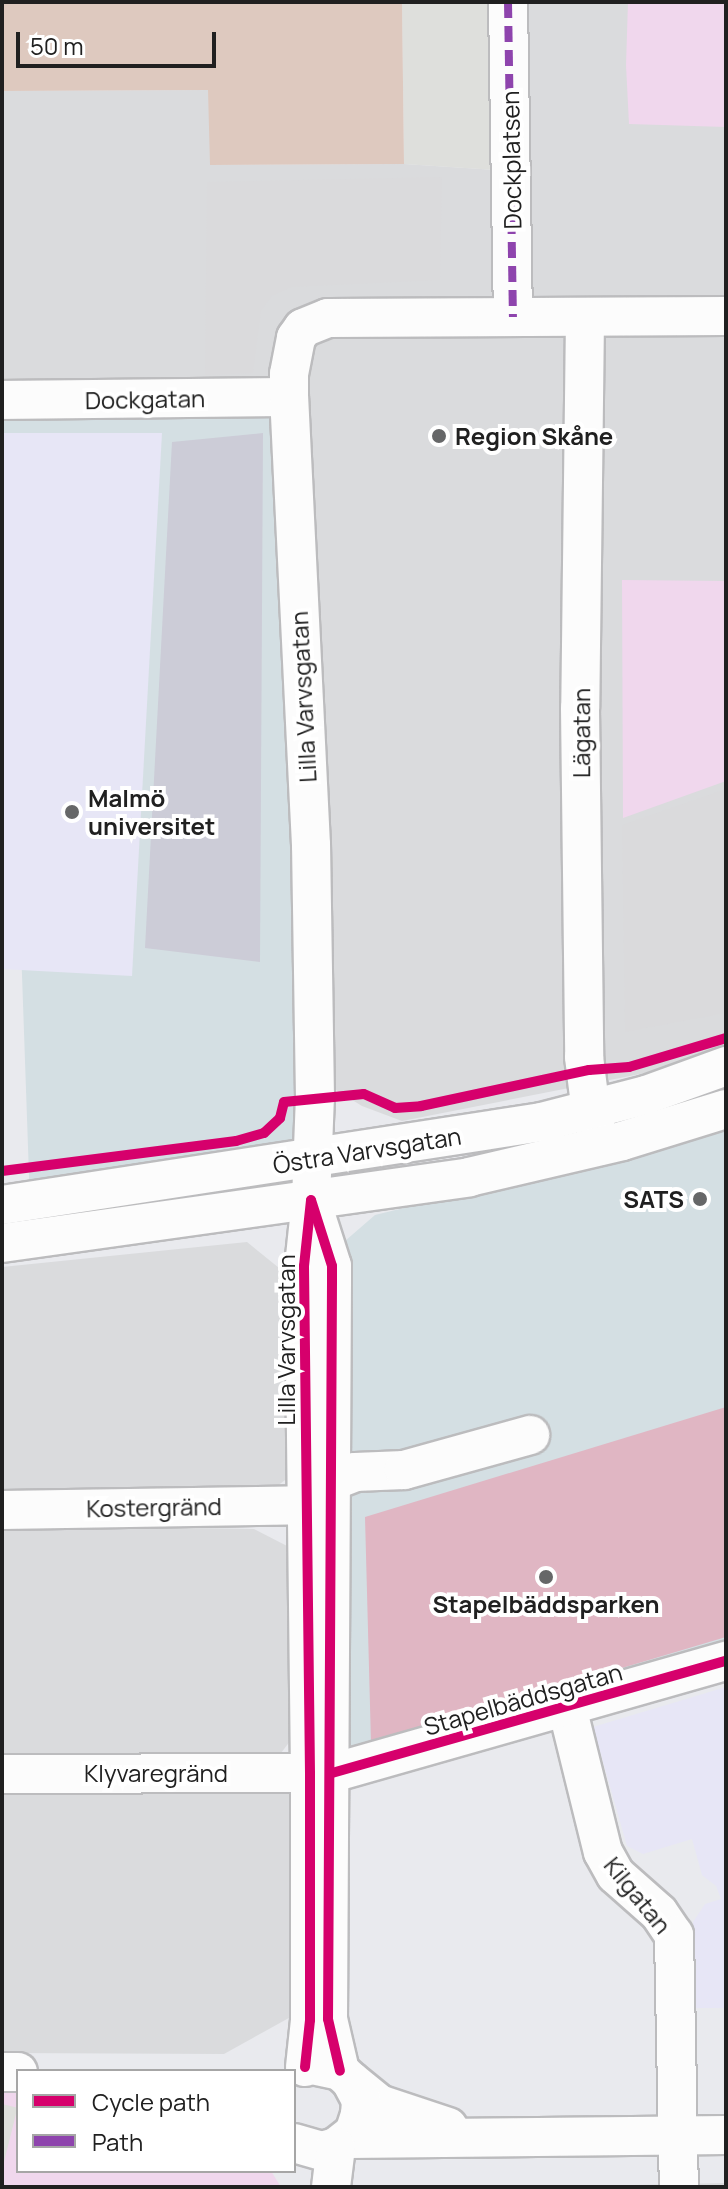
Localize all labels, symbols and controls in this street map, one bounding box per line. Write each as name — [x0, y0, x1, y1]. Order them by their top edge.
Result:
scale bar — [20, 16, 220, 66]
text: 50 m — [30, 29, 84, 62]
street label: Dockplatsen — [495, 90, 527, 230]
street label: Dockgatan — [85, 384, 205, 414]
place label: Region Skåne — [455, 422, 613, 450]
marker: Region Skåne — [430, 427, 448, 445]
street label: Lilla Varvsgatan — [284, 611, 322, 783]
street label: Lägatan — [567, 688, 595, 778]
place label: Malmö universitet — [88, 784, 215, 840]
marker: Malmö universitet — [63, 803, 81, 821]
street label: Östra Varvsgatan — [271, 1121, 463, 1179]
place label: SATS — [623, 1185, 684, 1213]
marker: SATS — [691, 1190, 709, 1208]
street label: Lilla Varvsgatan — [272, 1254, 300, 1426]
street label: Kostergränd — [86, 1491, 222, 1523]
marker: Stapelbäddsparken — [537, 1568, 555, 1586]
place label: Stapelbäddsparken — [432, 1590, 660, 1618]
street label: Stapelbäddsgatan — [421, 1657, 625, 1741]
street label: Klyvaregränd — [84, 1759, 228, 1787]
street label: Kilgatan — [598, 1851, 678, 1939]
legend — [16, 2069, 296, 2173]
text: Cycle path — [92, 2085, 210, 2118]
text: Path — [92, 2125, 143, 2158]

